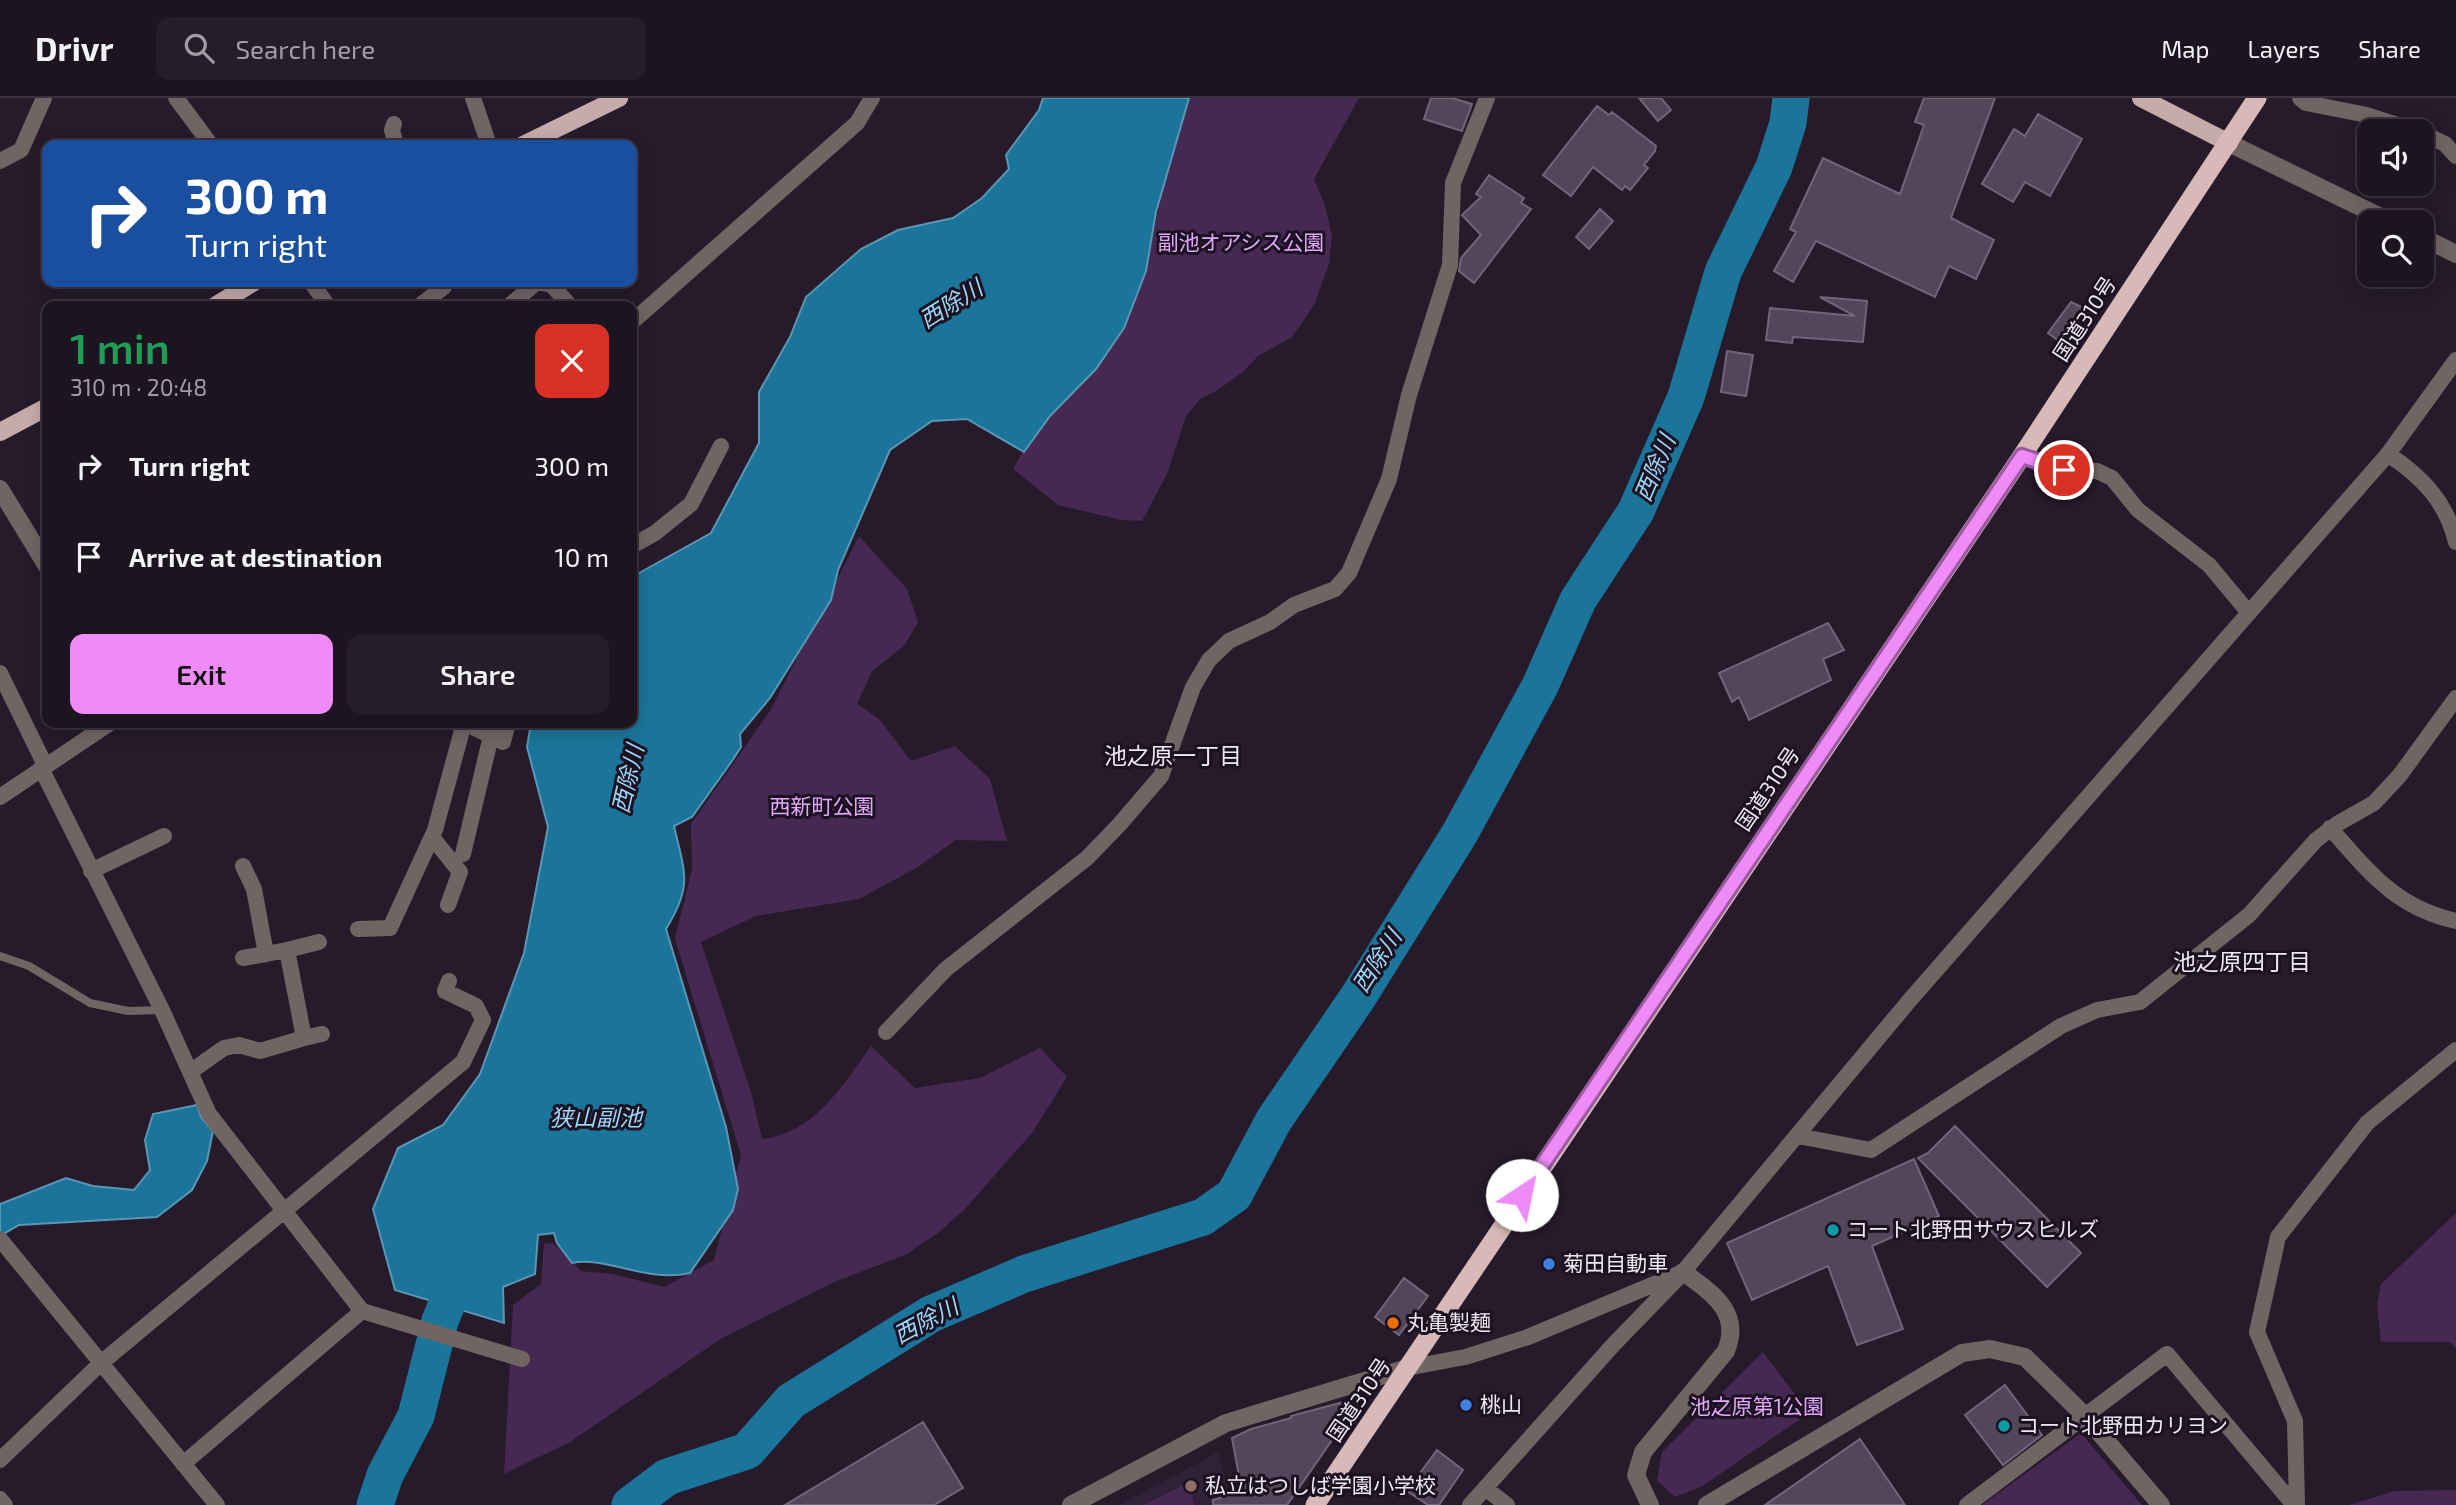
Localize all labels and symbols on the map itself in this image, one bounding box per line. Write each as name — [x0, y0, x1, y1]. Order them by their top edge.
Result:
park label: 副池オアシス公園 — [1157, 229, 1325, 254]
water label: 西除川 — [914, 271, 990, 333]
street label: 国道310号 — [2047, 271, 2120, 365]
water label: 西除川 — [1628, 428, 1682, 505]
pin — [2034, 440, 2094, 500]
water label: 西除川 — [606, 739, 649, 816]
district label: 池之原一丁目 — [1104, 741, 1242, 769]
street label: 国道310号 — [1730, 742, 1804, 835]
park label: 西新町公園 — [770, 793, 875, 818]
water label: 西除川 — [1346, 921, 1408, 997]
district label: 池之原四丁目 — [2173, 947, 2311, 975]
water label: 狭山副池 — [550, 1103, 644, 1131]
position arrow — [1485, 1158, 1559, 1232]
place label: コート北野田サウスヒルズ — [1847, 1216, 2099, 1241]
marker: コート北野田サウスヒルズ — [1825, 1222, 1841, 1238]
place label: 菊田自動車 — [1563, 1250, 1668, 1275]
marker: 菊田自動車 — [1541, 1256, 1557, 1272]
water label: 西除川 — [888, 1290, 965, 1349]
place label: 丸亀製麺 — [1407, 1309, 1491, 1334]
marker: 丸亀製麺 — [1385, 1315, 1401, 1331]
street label: 国道310号 — [1321, 1353, 1395, 1446]
place label: 桃山 — [1480, 1391, 1522, 1416]
park label: 池之原第1公園 — [1690, 1393, 1824, 1418]
marker: 桃山 — [1458, 1397, 1474, 1413]
place label: コート北野田カリヨン — [2018, 1412, 2228, 1437]
marker: コート北野田カリヨン — [1996, 1418, 2012, 1434]
place label: 私立はつしば学園小学校 — [1205, 1472, 1436, 1497]
marker: 私立はつしば学園小学校 — [1183, 1478, 1199, 1494]

